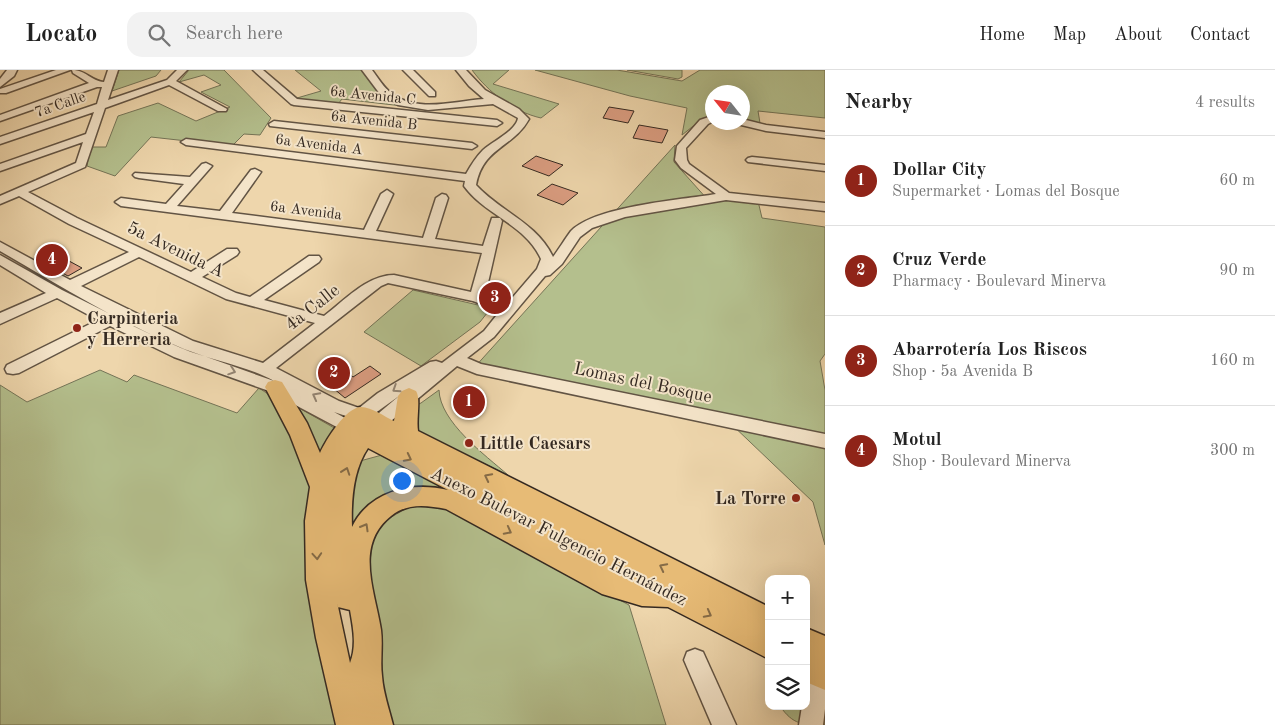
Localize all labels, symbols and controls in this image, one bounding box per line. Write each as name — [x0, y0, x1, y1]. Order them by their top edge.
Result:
search box — [127, 12, 477, 57]
icon: search — [145, 21, 173, 49]
text: Locato — [25, 23, 97, 47]
text: Search here — [185, 25, 283, 44]
text: Home — [979, 26, 1025, 44]
text: Map — [1053, 26, 1086, 44]
text: About — [1114, 26, 1162, 44]
text: Contact — [1190, 26, 1250, 44]
street label: 6a Avenida C — [329, 85, 417, 108]
north arrow — [705, 85, 750, 130]
street label: 7a Calle — [33, 90, 88, 121]
text: Nearby — [845, 92, 913, 113]
text: 4 results — [1195, 95, 1255, 111]
street label: 6a Avenida B — [330, 109, 418, 133]
street label: 6a Avenida A — [274, 133, 364, 158]
text: Dollar City — [892, 161, 986, 180]
text: 1 — [856, 173, 866, 189]
text: 60 m — [1219, 173, 1255, 189]
text: Supermarket · Lomas del Bosque — [892, 184, 1120, 200]
street label: 6a Avenida — [269, 200, 343, 223]
street label: 5a Avenida A — [124, 219, 227, 281]
pin: 4 — [36, 241, 68, 279]
text: Cruz Verde — [892, 251, 987, 270]
text: 2 — [856, 263, 866, 279]
text: 90 m — [1219, 263, 1255, 279]
text: Pharmacy · Boulevard Minerva — [892, 274, 1106, 290]
pin: 3 — [479, 279, 511, 317]
street label: 4a Calle — [282, 281, 343, 334]
place label: Carpinteria y Herreria — [87, 310, 178, 349]
marker: Carpinteria y Herreria — [71, 322, 83, 334]
text: Abarrotería Los Riscos — [892, 341, 1087, 360]
text: 3 — [856, 353, 866, 369]
text: 160 m — [1210, 353, 1255, 369]
pin: 2 — [318, 354, 350, 392]
street label: Lomas del Bosque — [572, 360, 713, 406]
text: Shop · 5a Avenida B — [892, 364, 1033, 380]
one-way arrow — [228, 365, 236, 375]
one-way arrow — [392, 383, 401, 392]
pin: 1 — [453, 383, 485, 421]
one-way arrow — [312, 392, 321, 402]
text: Motul — [892, 431, 942, 450]
place label: Little Caesars — [479, 435, 591, 453]
marker: Little Caesars — [463, 437, 475, 449]
text: 4 — [856, 443, 866, 459]
text: 300 m — [1210, 443, 1255, 459]
one-way arrow — [403, 452, 412, 462]
text: Shop · Boulevard Minerva — [892, 454, 1071, 470]
street label: Anexo Bulevar Fulgencio Hernández — [428, 464, 690, 610]
one-way arrow — [340, 467, 350, 476]
your location — [389, 468, 415, 494]
one-way arrow — [484, 473, 493, 483]
place label: La Torre — [715, 490, 786, 508]
marker: La Torre — [790, 492, 802, 504]
one-way arrow — [359, 523, 369, 532]
one-way arrow — [503, 525, 512, 535]
one-way arrow — [311, 553, 322, 561]
one-way arrow — [659, 563, 668, 573]
map controls — [765, 575, 810, 710]
button: + — [765, 575, 810, 620]
one-way arrow — [702, 608, 711, 618]
button: − — [765, 620, 810, 665]
button: layers — [765, 665, 810, 710]

